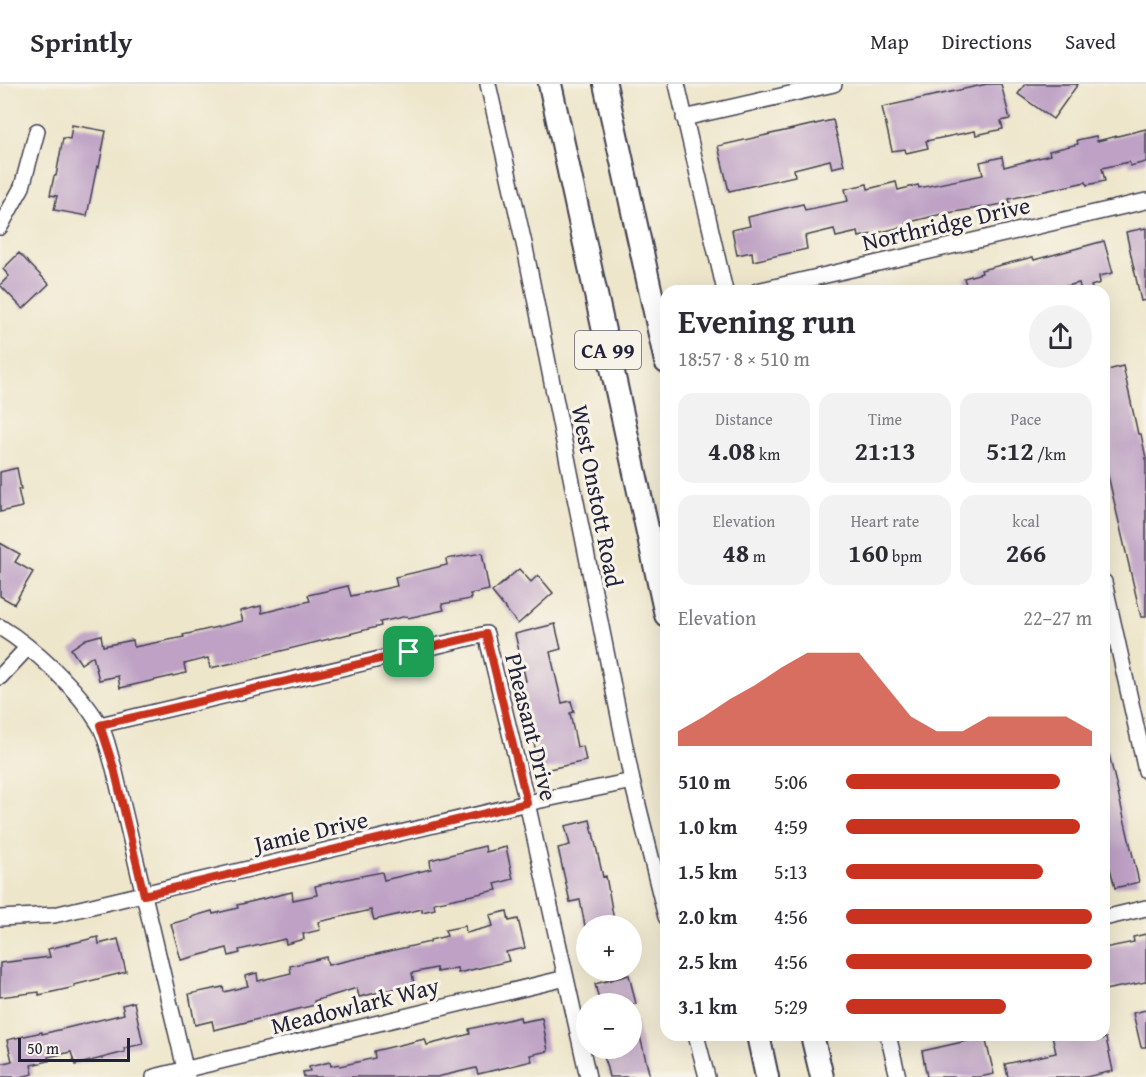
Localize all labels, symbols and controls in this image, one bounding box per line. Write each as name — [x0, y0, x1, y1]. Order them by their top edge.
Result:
text: Sprintly — [30, 21, 132, 62]
text: Map — [870, 26, 909, 57]
text: Directions — [942, 26, 1032, 57]
text: Saved — [1065, 26, 1116, 57]
street label: Northridge Drive — [858, 187, 1033, 260]
text: Evening run — [678, 297, 855, 345]
button: share — [1029, 305, 1092, 368]
road number: CA 99 — [575, 331, 641, 369]
text: 18:57 · 8 × 510 m — [678, 344, 810, 373]
street label: West Onstott Road — [563, 402, 632, 590]
text: Distance — [715, 407, 773, 431]
text: Time — [868, 407, 902, 431]
text: Pace — [1011, 407, 1041, 431]
text: 4.08 — [708, 431, 756, 470]
text: 21:13 — [854, 431, 916, 470]
text: 5:12 — [986, 431, 1034, 470]
text: km — [756, 442, 780, 466]
text: /km — [1034, 442, 1066, 466]
text: Elevation — [713, 509, 775, 533]
text: Heart rate — [851, 509, 919, 533]
text: kcal — [1012, 509, 1040, 533]
text: 48 — [722, 533, 749, 572]
text: 160 — [848, 533, 888, 572]
text: 266 — [1006, 533, 1046, 572]
text: m — [749, 544, 766, 568]
text: bpm — [888, 544, 922, 568]
text: Elevation — [678, 603, 756, 632]
text: 22–27 m — [1023, 603, 1092, 632]
pin — [383, 626, 434, 677]
icon: arrive — [392, 635, 425, 668]
street label: Pheasant Drive — [496, 649, 567, 804]
text: 510 m — [678, 767, 731, 796]
text: 5:06 — [774, 767, 808, 796]
street label: Jamie Drive — [248, 801, 371, 862]
text: 1.0 km — [678, 812, 737, 841]
text: 4:59 — [774, 812, 808, 841]
text: 1.5 km — [678, 857, 737, 886]
text: 5:13 — [774, 857, 808, 886]
text: 2.0 km — [678, 902, 737, 931]
text: 4:56 — [774, 902, 808, 931]
map controls — [576, 915, 642, 1059]
button: + — [576, 915, 642, 981]
text: 2.5 km — [678, 947, 737, 976]
text: 4:56 — [774, 947, 808, 976]
street label: Meadowlark Way — [267, 968, 443, 1043]
text: 3.1 km — [678, 992, 737, 1021]
text: 5:29 — [774, 992, 808, 1021]
button: − — [576, 993, 642, 1059]
scale bar — [18, 1035, 130, 1062]
text: 50 m — [27, 1036, 59, 1060]

